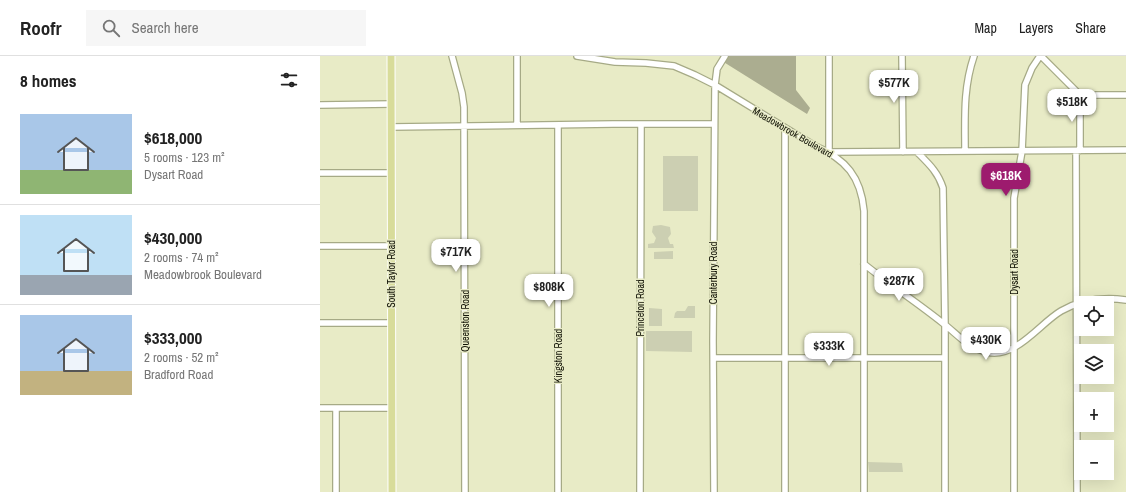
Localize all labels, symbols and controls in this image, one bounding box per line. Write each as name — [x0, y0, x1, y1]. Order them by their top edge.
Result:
search box — [86, 10, 366, 46]
text: Roofr — [20, 15, 62, 41]
icon: search — [100, 17, 122, 39]
text: Search here — [132, 17, 199, 38]
text: Map — [975, 19, 997, 37]
text: Layers — [1019, 19, 1053, 37]
text: Share — [1075, 19, 1106, 37]
text: 8 homes — [20, 69, 77, 92]
icon: filters — [278, 69, 300, 91]
pin: $577K — [866, 70, 922, 104]
text: $577K — [878, 74, 910, 91]
pin: $518K — [1044, 89, 1100, 123]
text: $518K — [1056, 93, 1088, 110]
street label: Meadowbrook Boulevard — [750, 104, 835, 161]
text: $618,000 — [144, 126, 202, 149]
icon: home — [52, 130, 100, 178]
text: 5 rooms · 123 m² — [144, 149, 225, 166]
pin: $618K — [978, 163, 1034, 197]
text: Dysart Road — [144, 166, 203, 183]
text: $618K — [990, 167, 1022, 184]
text: $430,000 — [144, 226, 202, 249]
icon: home — [52, 231, 100, 279]
pin: $717K — [428, 239, 484, 273]
street label: South Taylor Road — [385, 240, 398, 308]
street label: Canterbury Road — [707, 242, 720, 304]
text: $717K — [440, 243, 472, 260]
text: 2 rooms · 74 m² — [144, 249, 219, 266]
street label: Dysart Road — [1008, 249, 1021, 295]
text: Meadowbrook Boulevard — [144, 266, 262, 283]
pin: $287K — [871, 268, 927, 302]
text: $287K — [883, 272, 915, 289]
pin: $808K — [521, 274, 577, 308]
text: $808K — [533, 278, 565, 295]
street label: Princeton Road — [634, 280, 647, 336]
street label: Queenston Road — [459, 290, 472, 352]
map controls — [1074, 296, 1114, 480]
button: locate — [1074, 296, 1114, 336]
text: $333,000 — [144, 326, 202, 349]
pin: $430K — [958, 327, 1014, 361]
street label: Kingston Road — [552, 329, 565, 383]
icon: home — [52, 331, 100, 379]
text: $430K — [970, 331, 1002, 348]
pin: $333K — [801, 333, 857, 367]
text: $333K — [813, 337, 845, 354]
button: layers — [1074, 344, 1114, 384]
text: 2 rooms · 52 m² — [144, 349, 219, 366]
text: Bradford Road — [144, 366, 213, 383]
button: + — [1074, 392, 1114, 432]
button: − — [1074, 440, 1114, 480]

